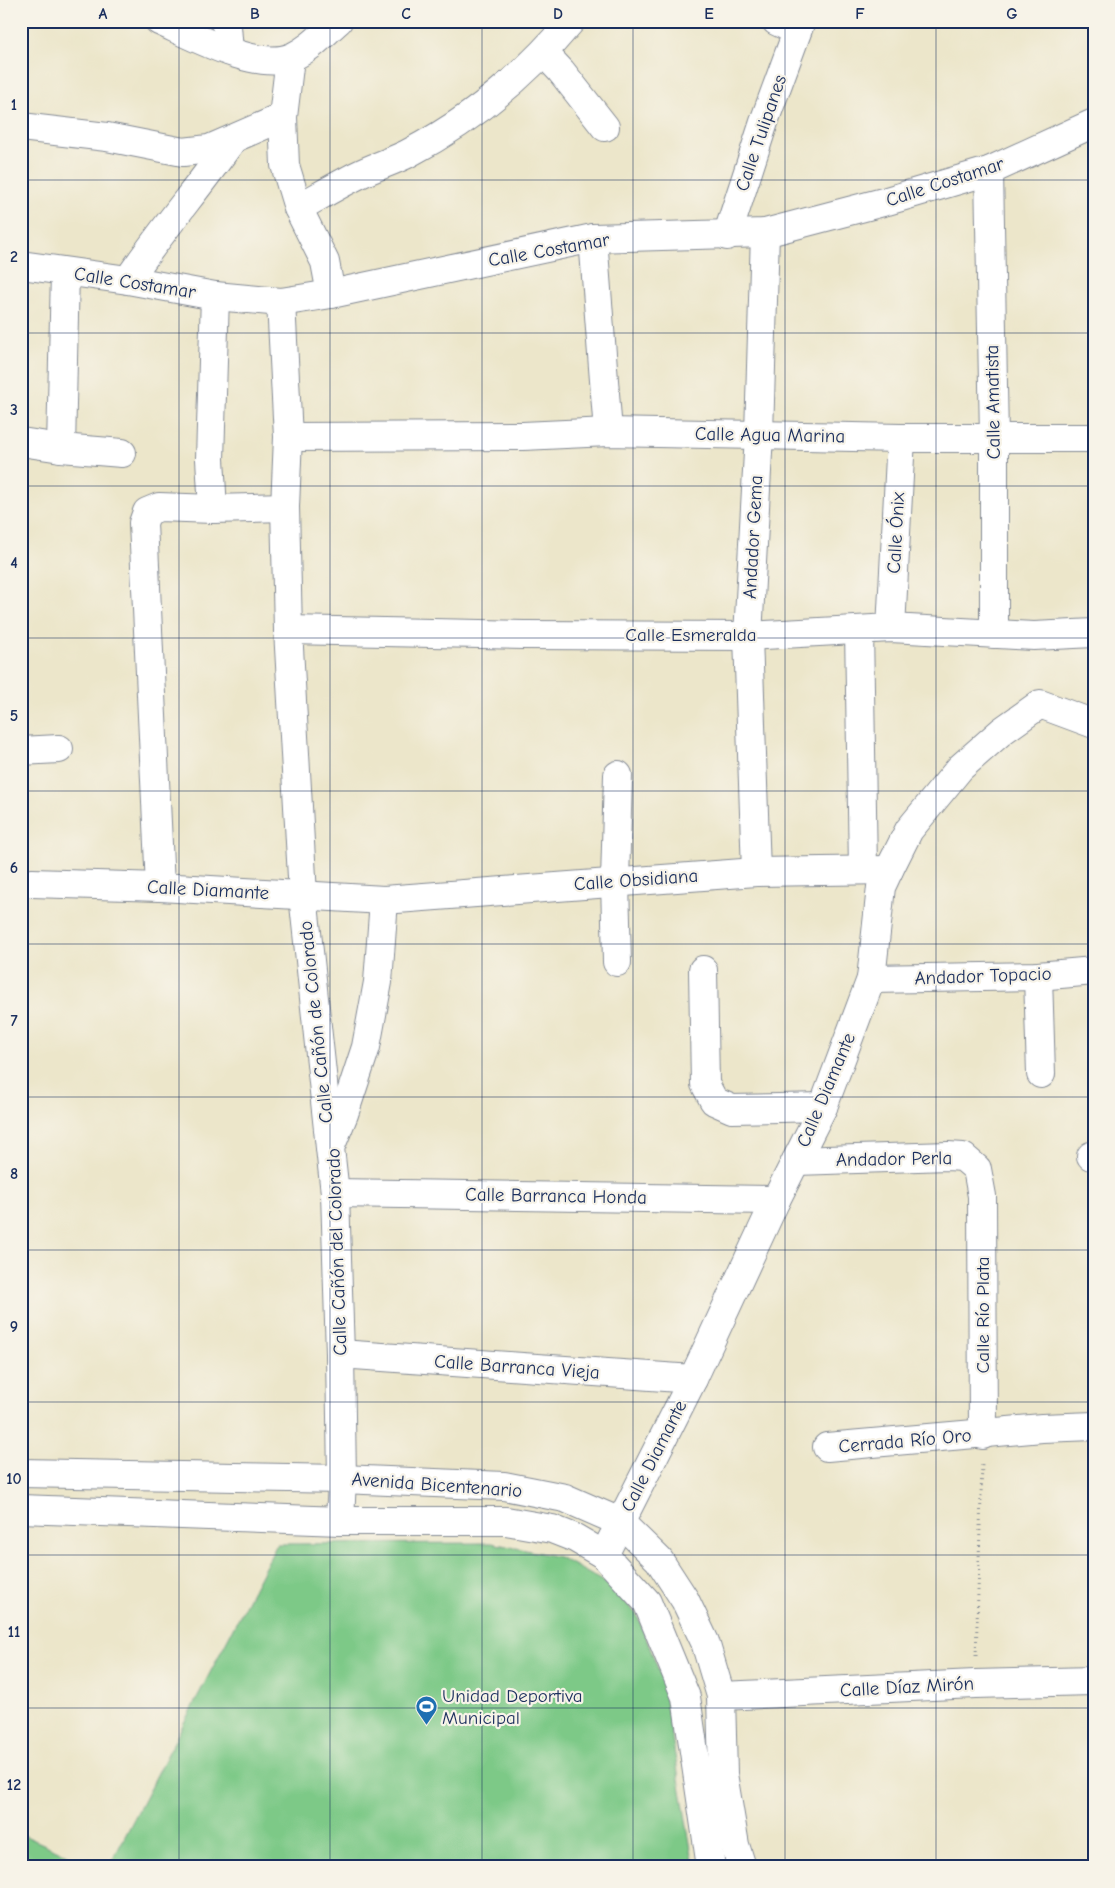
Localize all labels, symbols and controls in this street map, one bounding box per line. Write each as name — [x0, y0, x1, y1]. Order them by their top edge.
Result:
text: A — [99, 5, 108, 23]
text: B — [250, 5, 260, 23]
text: C — [401, 5, 411, 23]
text: D — [553, 5, 563, 23]
text: E — [704, 5, 714, 23]
text: F — [855, 5, 865, 23]
text: G — [1006, 5, 1018, 23]
street label: Calle Tulipanes — [731, 72, 791, 194]
text: 1 — [11, 96, 17, 114]
street label: Calle Costamar — [883, 152, 1007, 211]
street label: Calle Costamar — [487, 228, 612, 272]
text: 2 — [10, 248, 18, 266]
street label: Calle Costamar — [73, 263, 198, 304]
street label: Calle Amatista — [981, 345, 1005, 459]
text: 3 — [10, 401, 18, 419]
street label: Calle Agua Marina — [695, 423, 845, 447]
street label: Andador Gema — [739, 474, 767, 600]
street label: Calle Ónix — [883, 491, 909, 574]
text: 4 — [10, 554, 18, 572]
street label: Calle Esmeralda — [625, 624, 757, 646]
text: 5 — [10, 707, 18, 725]
text: 6 — [10, 859, 18, 877]
street label: Calle Obsidiana — [573, 865, 699, 895]
street label: Calle Diamante — [146, 876, 270, 904]
street label: Calle Cañón de Colorado — [294, 920, 338, 1124]
street label: Andador Topacio — [914, 963, 1052, 989]
text: 7 — [10, 1012, 18, 1030]
street label: Calle Diamante — [792, 1029, 860, 1151]
street label: Andador Perla — [836, 1147, 952, 1171]
street label: Calle Cañón del Colorado — [322, 1148, 352, 1356]
text: 8 — [10, 1165, 18, 1183]
street label: Calle Barranca Honda — [465, 1183, 647, 1209]
street label: Calle Río Plata — [972, 1256, 994, 1374]
text: 9 — [10, 1318, 18, 1336]
street label: Calle Barranca Vieja — [433, 1350, 601, 1384]
street label: Calle Diamante — [616, 1397, 692, 1515]
street label: Cerrada Río Oro — [838, 1424, 972, 1458]
street label: Avenida Bicentenario — [351, 1468, 523, 1502]
text: 10 — [6, 1470, 22, 1488]
text: 11 — [8, 1623, 20, 1641]
street label: Calle Díaz Mirón — [839, 1673, 975, 1701]
place label: Unidad Deportiva Municipal — [442, 1685, 583, 1729]
sports icon: Unidad Deportiva Municipal — [414, 1695, 438, 1726]
text: 12 — [7, 1776, 21, 1794]

